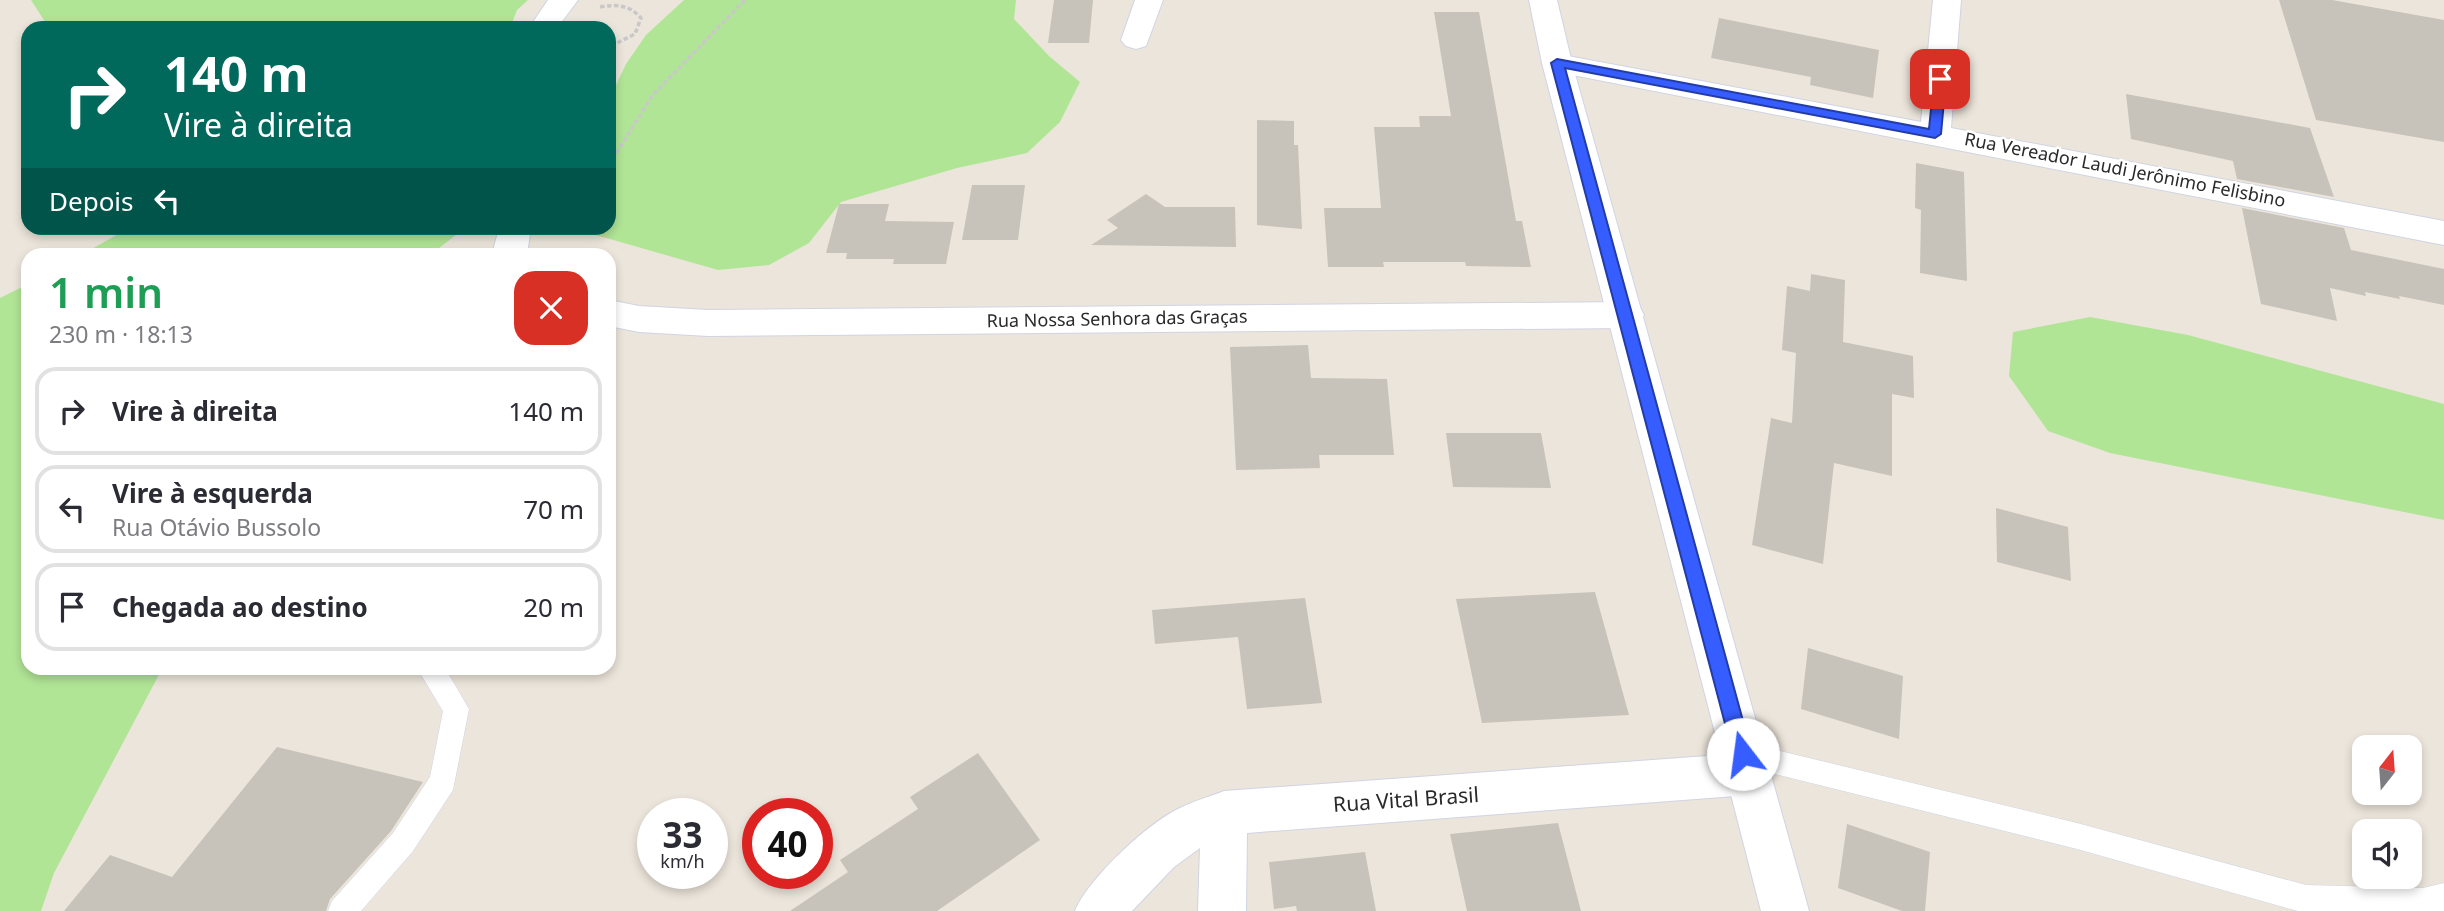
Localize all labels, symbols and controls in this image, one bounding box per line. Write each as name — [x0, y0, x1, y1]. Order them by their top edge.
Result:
text: 140 m — [164, 40, 309, 106]
icon: right — [49, 49, 140, 140]
pin — [1910, 49, 1970, 109]
icon: arrive — [1921, 60, 1959, 98]
text: Vire à direita — [164, 103, 353, 146]
street label: Rua Vereador Laudi Jerônimo Felisbino — [1963, 126, 2288, 212]
icon: left — [148, 182, 186, 220]
text: Depois — [49, 183, 134, 219]
text: 1 min — [49, 263, 163, 320]
button: close — [514, 271, 588, 345]
street label: Rua Nossa Senhora das Graças — [986, 304, 1248, 332]
text: 230 m · 18:13 — [49, 318, 193, 350]
icon: right — [53, 392, 91, 430]
text: Vire à direita — [112, 393, 278, 429]
text: 140 m — [508, 393, 584, 429]
text: Vire à esquerda — [112, 475, 313, 511]
icon: left — [53, 490, 91, 528]
text: 70 m — [523, 491, 584, 527]
text: Rua Otávio Bussolo — [112, 511, 321, 543]
icon: arrive — [53, 588, 91, 626]
text: Chegada ao destino — [112, 589, 368, 625]
text: 20 m — [523, 589, 584, 625]
position arrow — [1706, 717, 1780, 791]
north arrow — [2352, 735, 2422, 805]
map controls — [2352, 735, 2422, 889]
street label: Rua Vital Brasil — [1332, 780, 1480, 818]
speed limit sign: 40 — [742, 798, 833, 889]
text: 33 — [662, 811, 703, 858]
button: sound — [2352, 819, 2422, 889]
text: km/h — [660, 849, 705, 873]

